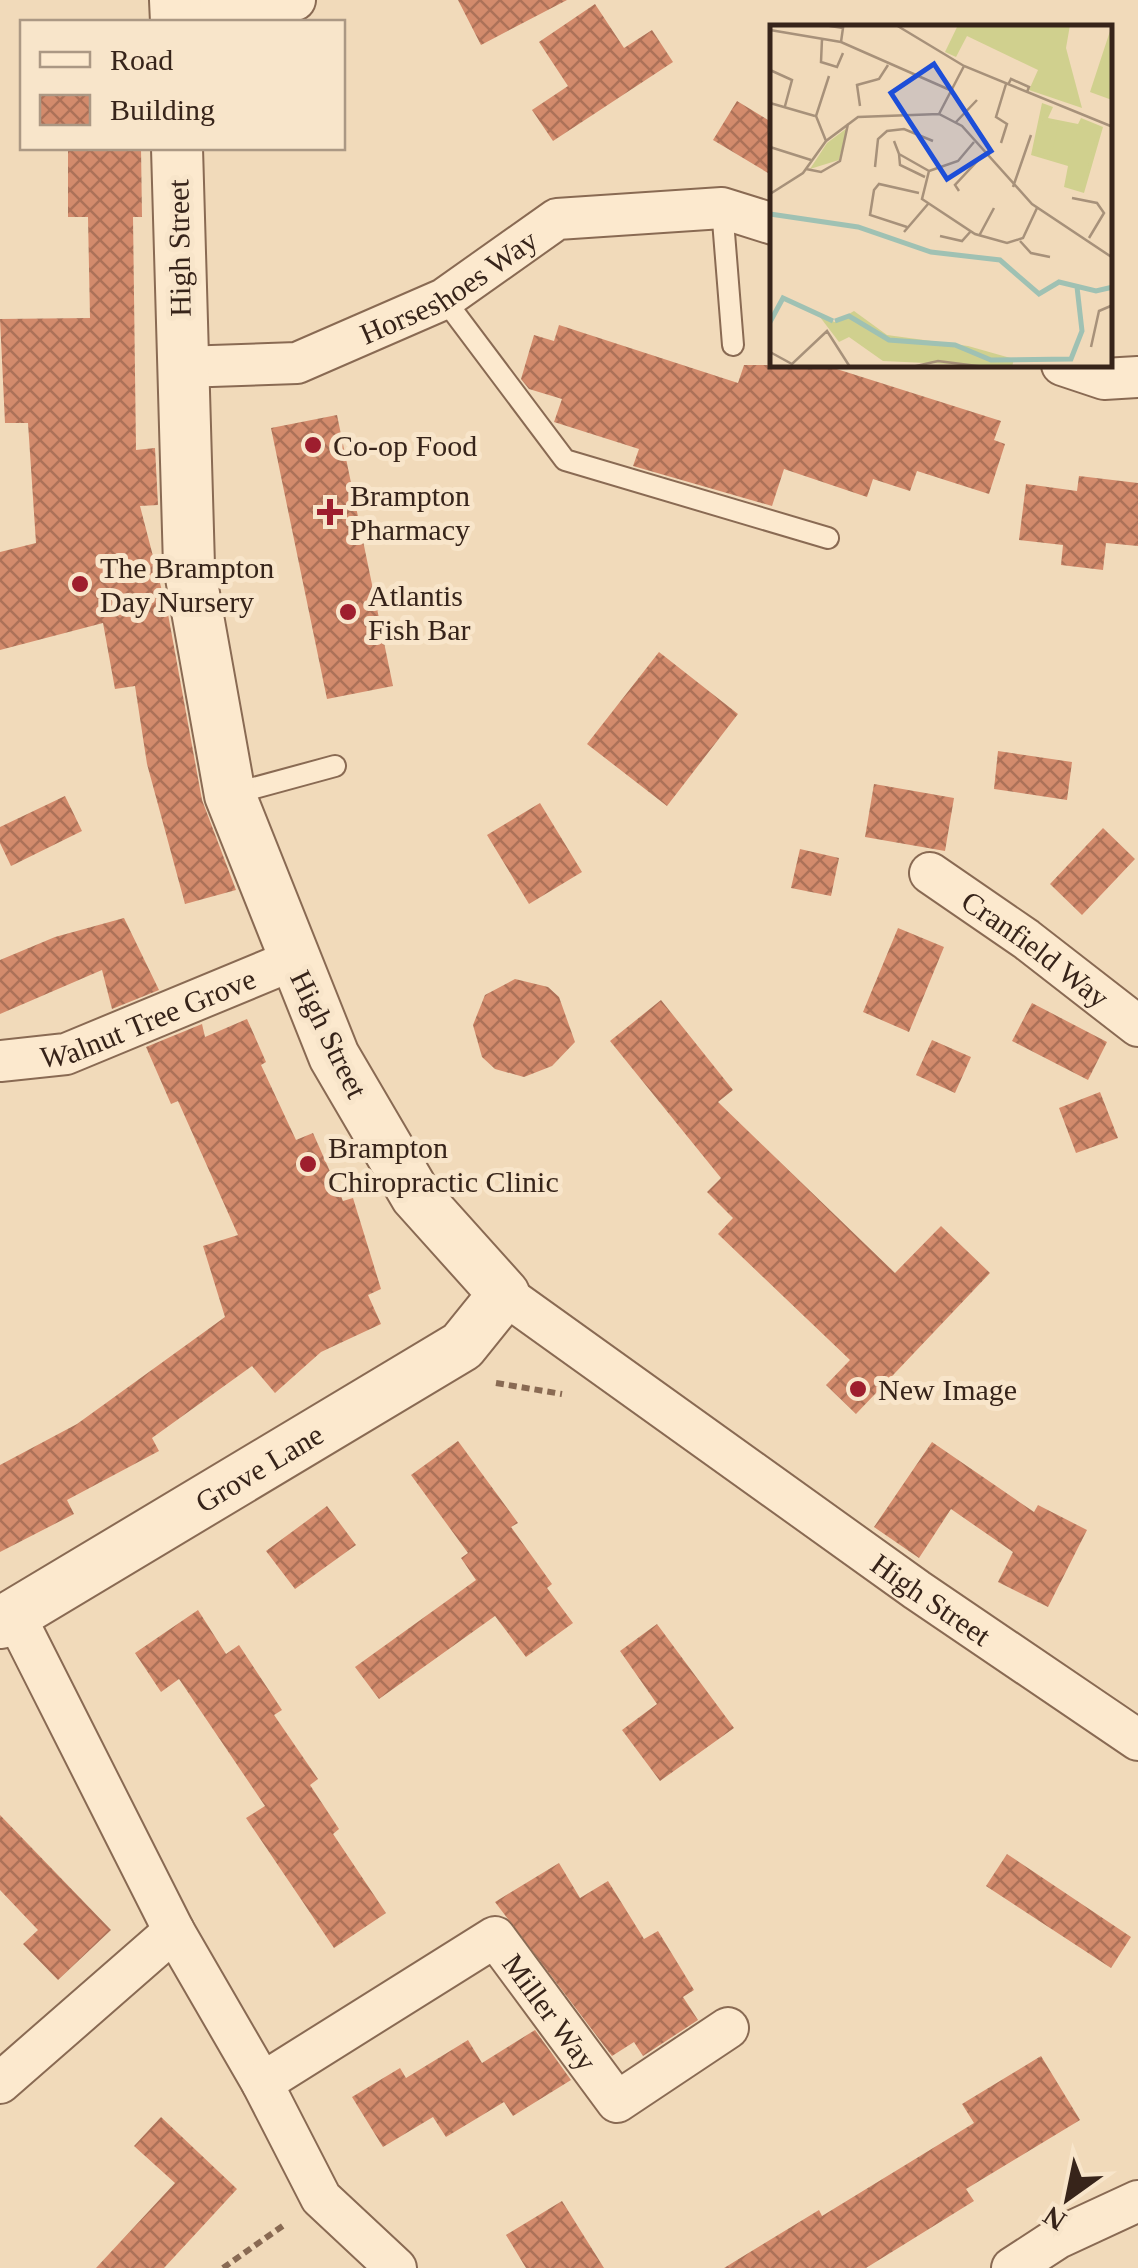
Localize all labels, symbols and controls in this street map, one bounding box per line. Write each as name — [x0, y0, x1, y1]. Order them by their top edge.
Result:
legend — [20, 20, 345, 150]
inset map — [770, 25, 1113, 368]
text: Road — [110, 43, 173, 76]
text: Building — [110, 93, 215, 126]
street label: High Street — [161, 178, 197, 317]
street label: Horseshoes Way — [355, 222, 543, 350]
place label: Co-op Food — [333, 429, 477, 462]
marker: Co-op Food — [302, 434, 324, 456]
place label: Brampton Pharmacy — [350, 479, 470, 546]
marker: Brampton Pharmacy — [319, 501, 341, 523]
place label: The Brampton Day Nursery — [100, 551, 274, 618]
marker: The Brampton Day Nursery — [69, 573, 91, 595]
place label: Atlantis Fish Bar — [368, 579, 471, 646]
marker: Atlantis Fish Bar — [337, 601, 359, 623]
street label: Cranfield Way — [956, 884, 1116, 1014]
street label: Walnut Tree Grove — [38, 961, 260, 1073]
street label: High Street — [284, 965, 374, 1104]
place label: Brampton Chiropractic Clinic — [328, 1131, 559, 1198]
marker: Brampton Chiropractic Clinic — [297, 1153, 319, 1175]
place label: New Image — [878, 1373, 1017, 1406]
marker: New Image — [847, 1378, 869, 1400]
street label: Grove Lane — [189, 1417, 329, 1518]
street label: High Street — [865, 1546, 998, 1652]
street label: Miller Way — [497, 1947, 604, 2076]
north arrow — [1018, 2148, 1118, 2248]
text: N — [1038, 2200, 1072, 2237]

